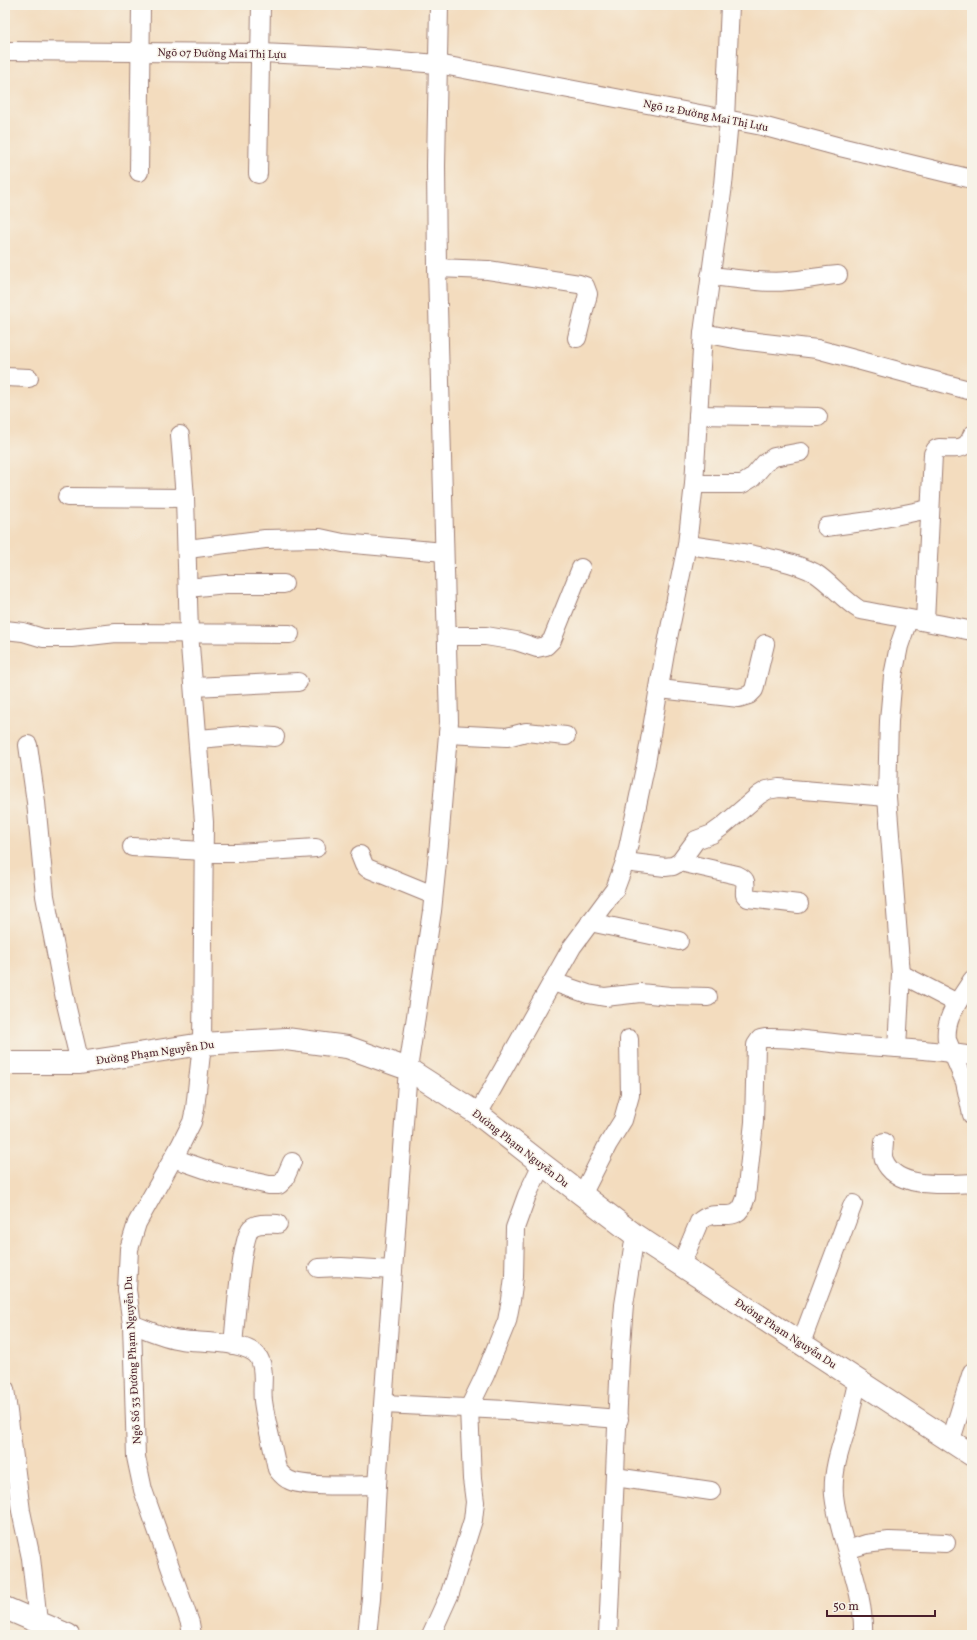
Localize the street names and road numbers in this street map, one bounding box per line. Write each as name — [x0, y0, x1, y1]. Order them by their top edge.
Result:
street label: Ngõ 07 Đường Mai Thị Lựu — [157, 46, 287, 63]
street label: Ngõ 12 Đường Mai Thị Lựu — [642, 97, 770, 136]
street label: Đường Phạm Nguyễn Du — [95, 1038, 215, 1069]
street label: Đường Phạm Nguyễn Du — [469, 1107, 572, 1192]
street label: Ngõ Số 33 Đường Phạm Nguyễn Du — [122, 1275, 145, 1444]
street label: Đường Phạm Nguyễn Du — [731, 1296, 839, 1373]

